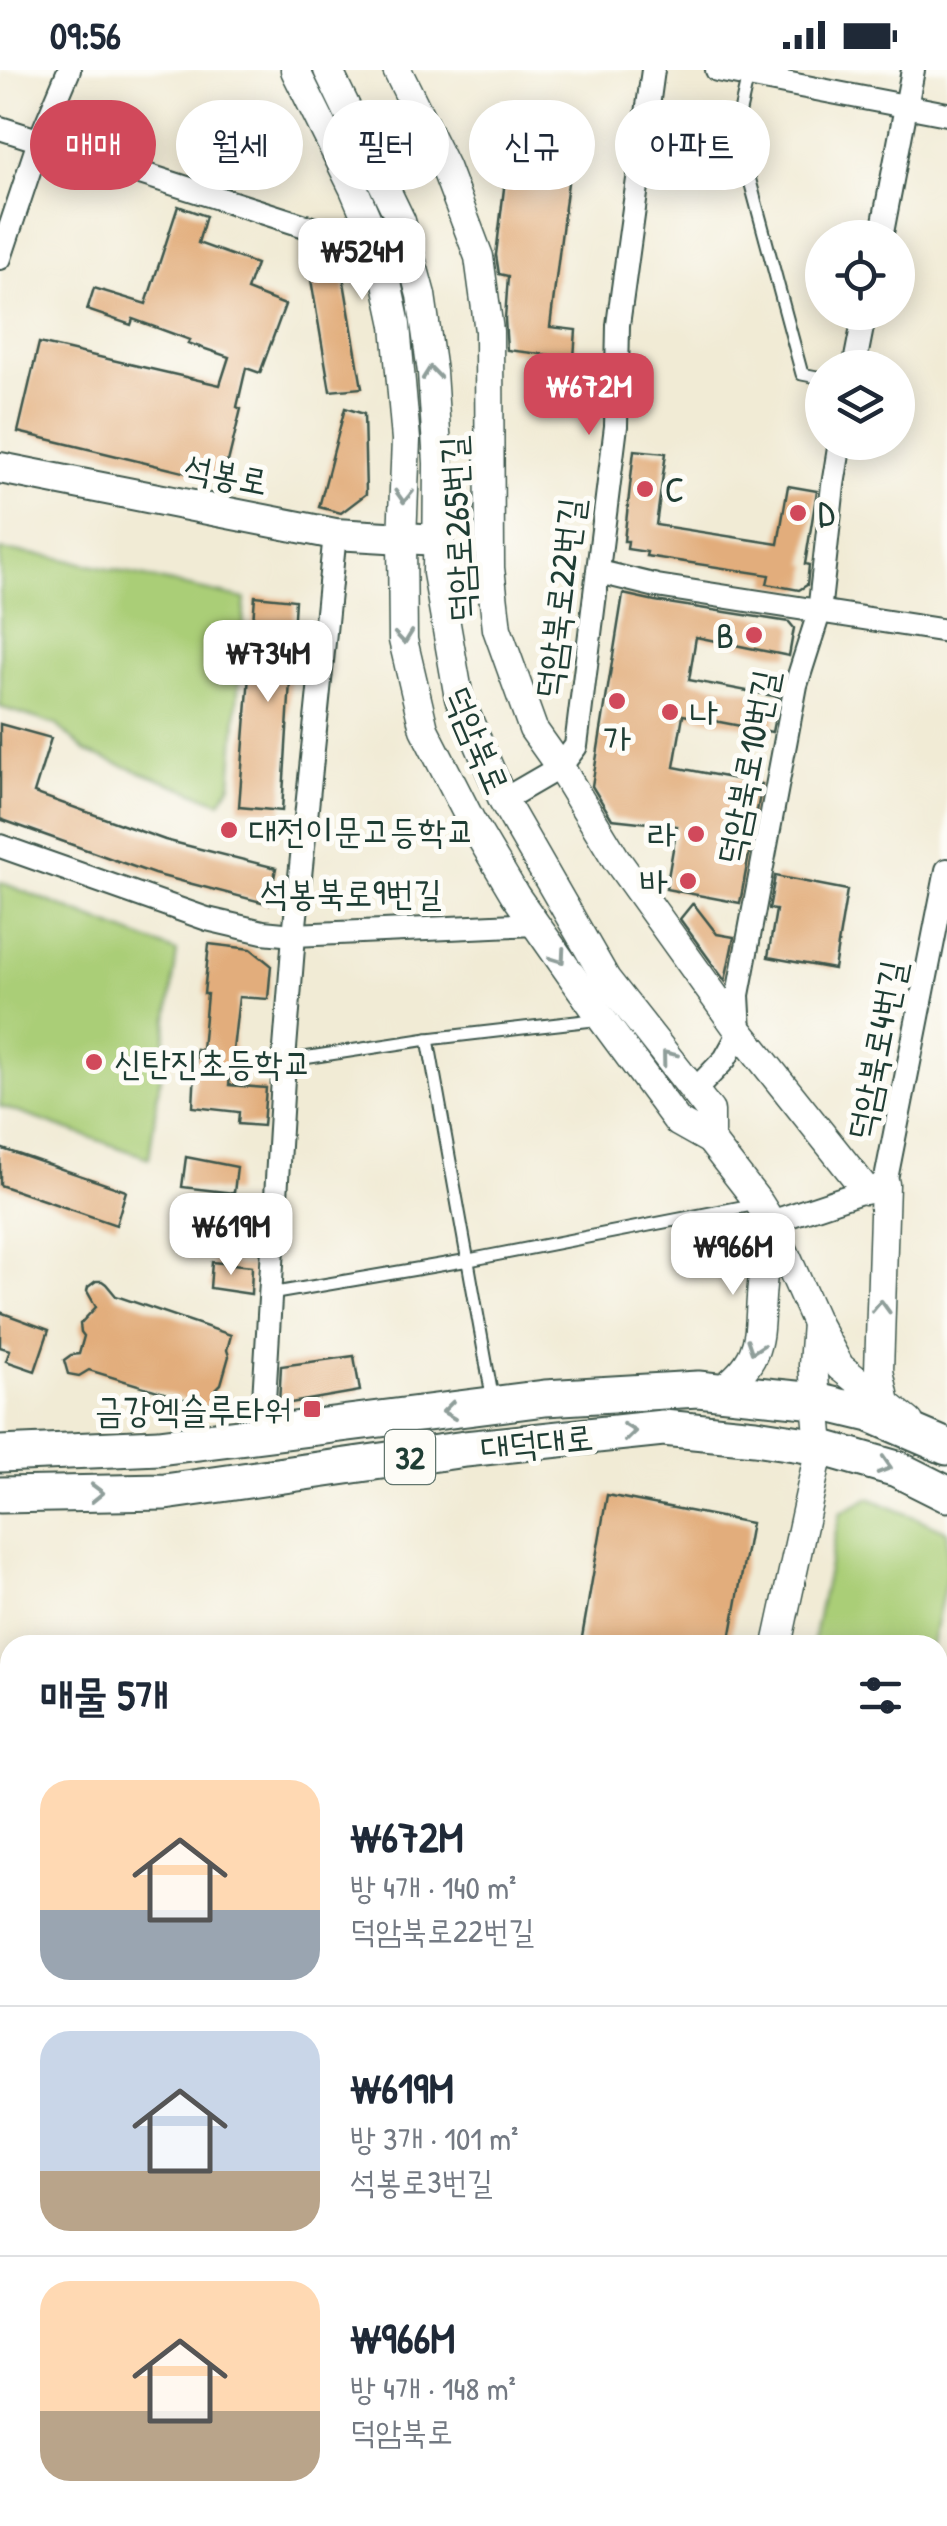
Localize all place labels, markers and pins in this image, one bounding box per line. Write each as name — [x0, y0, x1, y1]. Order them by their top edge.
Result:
pin: ₩524M — [292, 218, 432, 303]
pin: ₩672M — [519, 353, 659, 438]
place label: C — [665, 466, 684, 513]
marker: C — [634, 478, 656, 500]
place label: D — [818, 490, 835, 537]
marker: D — [787, 502, 809, 524]
place label: B — [716, 612, 734, 659]
pin: ₩734M — [198, 620, 338, 705]
marker: B — [743, 624, 765, 646]
place label: 나 — [690, 689, 718, 736]
marker: 가 — [606, 690, 628, 712]
marker: 나 — [659, 701, 681, 723]
place label: 가 — [603, 715, 631, 762]
place label: 대전이문고등학교 — [249, 807, 474, 854]
place label: 라 — [648, 811, 676, 858]
marker: 대전이문고등학교 — [218, 819, 240, 841]
marker: 라 — [685, 823, 707, 845]
place label: 바 — [640, 858, 668, 905]
marker: 바 — [677, 870, 699, 892]
place label: 신탄진초등학교 — [114, 1039, 311, 1086]
marker: 신탄진초등학교 — [83, 1051, 105, 1073]
pin: ₩619M — [161, 1193, 301, 1278]
pin: ₩966M — [663, 1213, 803, 1298]
place label: 금강엑슬루타워 — [95, 1386, 292, 1433]
marker: 금강엑슬루타워 — [301, 1398, 323, 1420]

